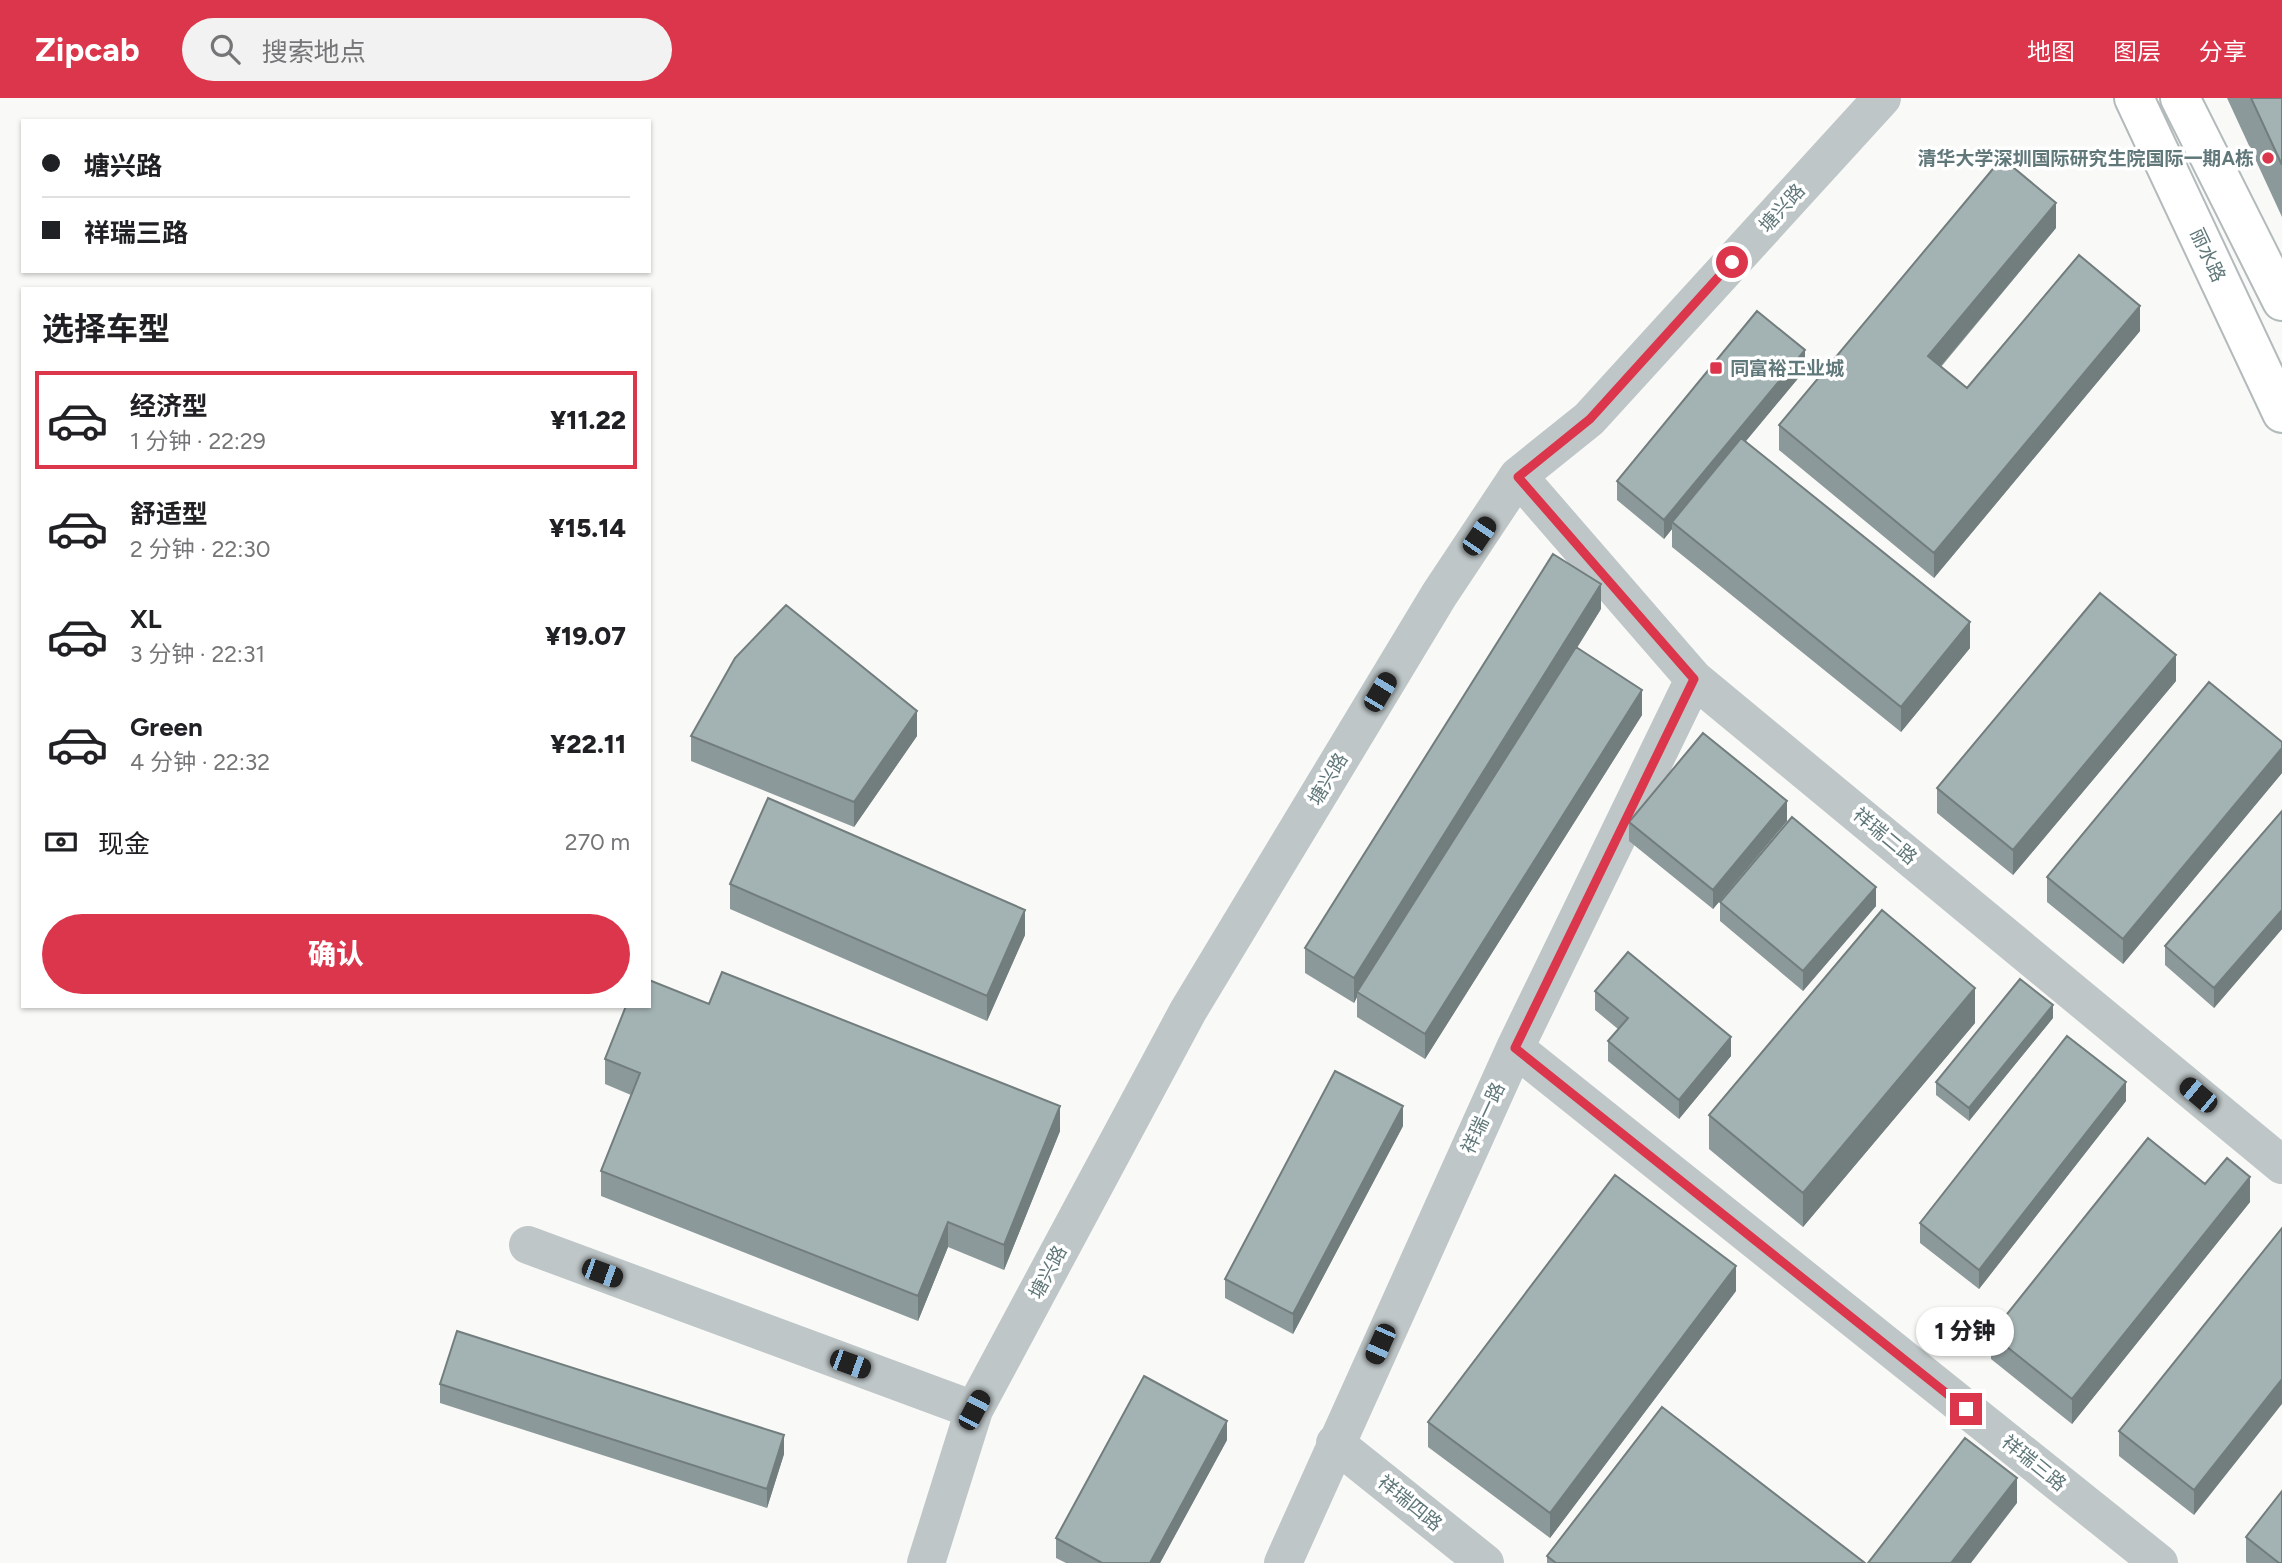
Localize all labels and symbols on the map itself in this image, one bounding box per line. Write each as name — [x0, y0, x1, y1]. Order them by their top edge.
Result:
place label: 清华大学深圳国际研究生院国际一期A栋 — [1917, 147, 2254, 170]
marker: 清华大学深圳国际研究生院国际一期A栋 — [2260, 150, 2276, 166]
street label: 塘兴路 — [1754, 179, 1810, 237]
street label: 丽水路 — [2186, 224, 2230, 286]
route start — [1716, 246, 1748, 278]
place label: 同富裕工业城 — [1730, 357, 1844, 380]
marker: 同富裕工业城 — [1708, 360, 1724, 376]
car — [1459, 513, 1500, 559]
car — [1361, 669, 1400, 715]
street label: 塘兴路 — [1303, 749, 1353, 809]
street label: 祥瑞二路 — [1848, 803, 1922, 869]
car — [2176, 1073, 2221, 1117]
street label: 祥瑞一路 — [1457, 1079, 1509, 1157]
street label: 塘兴路 — [1024, 1241, 1072, 1303]
car — [579, 1256, 626, 1290]
callout: 1 分钟 — [1917, 1308, 2015, 1356]
car — [1362, 1321, 1399, 1367]
car — [827, 1347, 874, 1381]
car — [955, 1387, 994, 1433]
route end — [1950, 1393, 1982, 1425]
street label: 祥瑞三路 — [1997, 1430, 2071, 1496]
street label: 祥瑞四路 — [1373, 1470, 1447, 1536]

